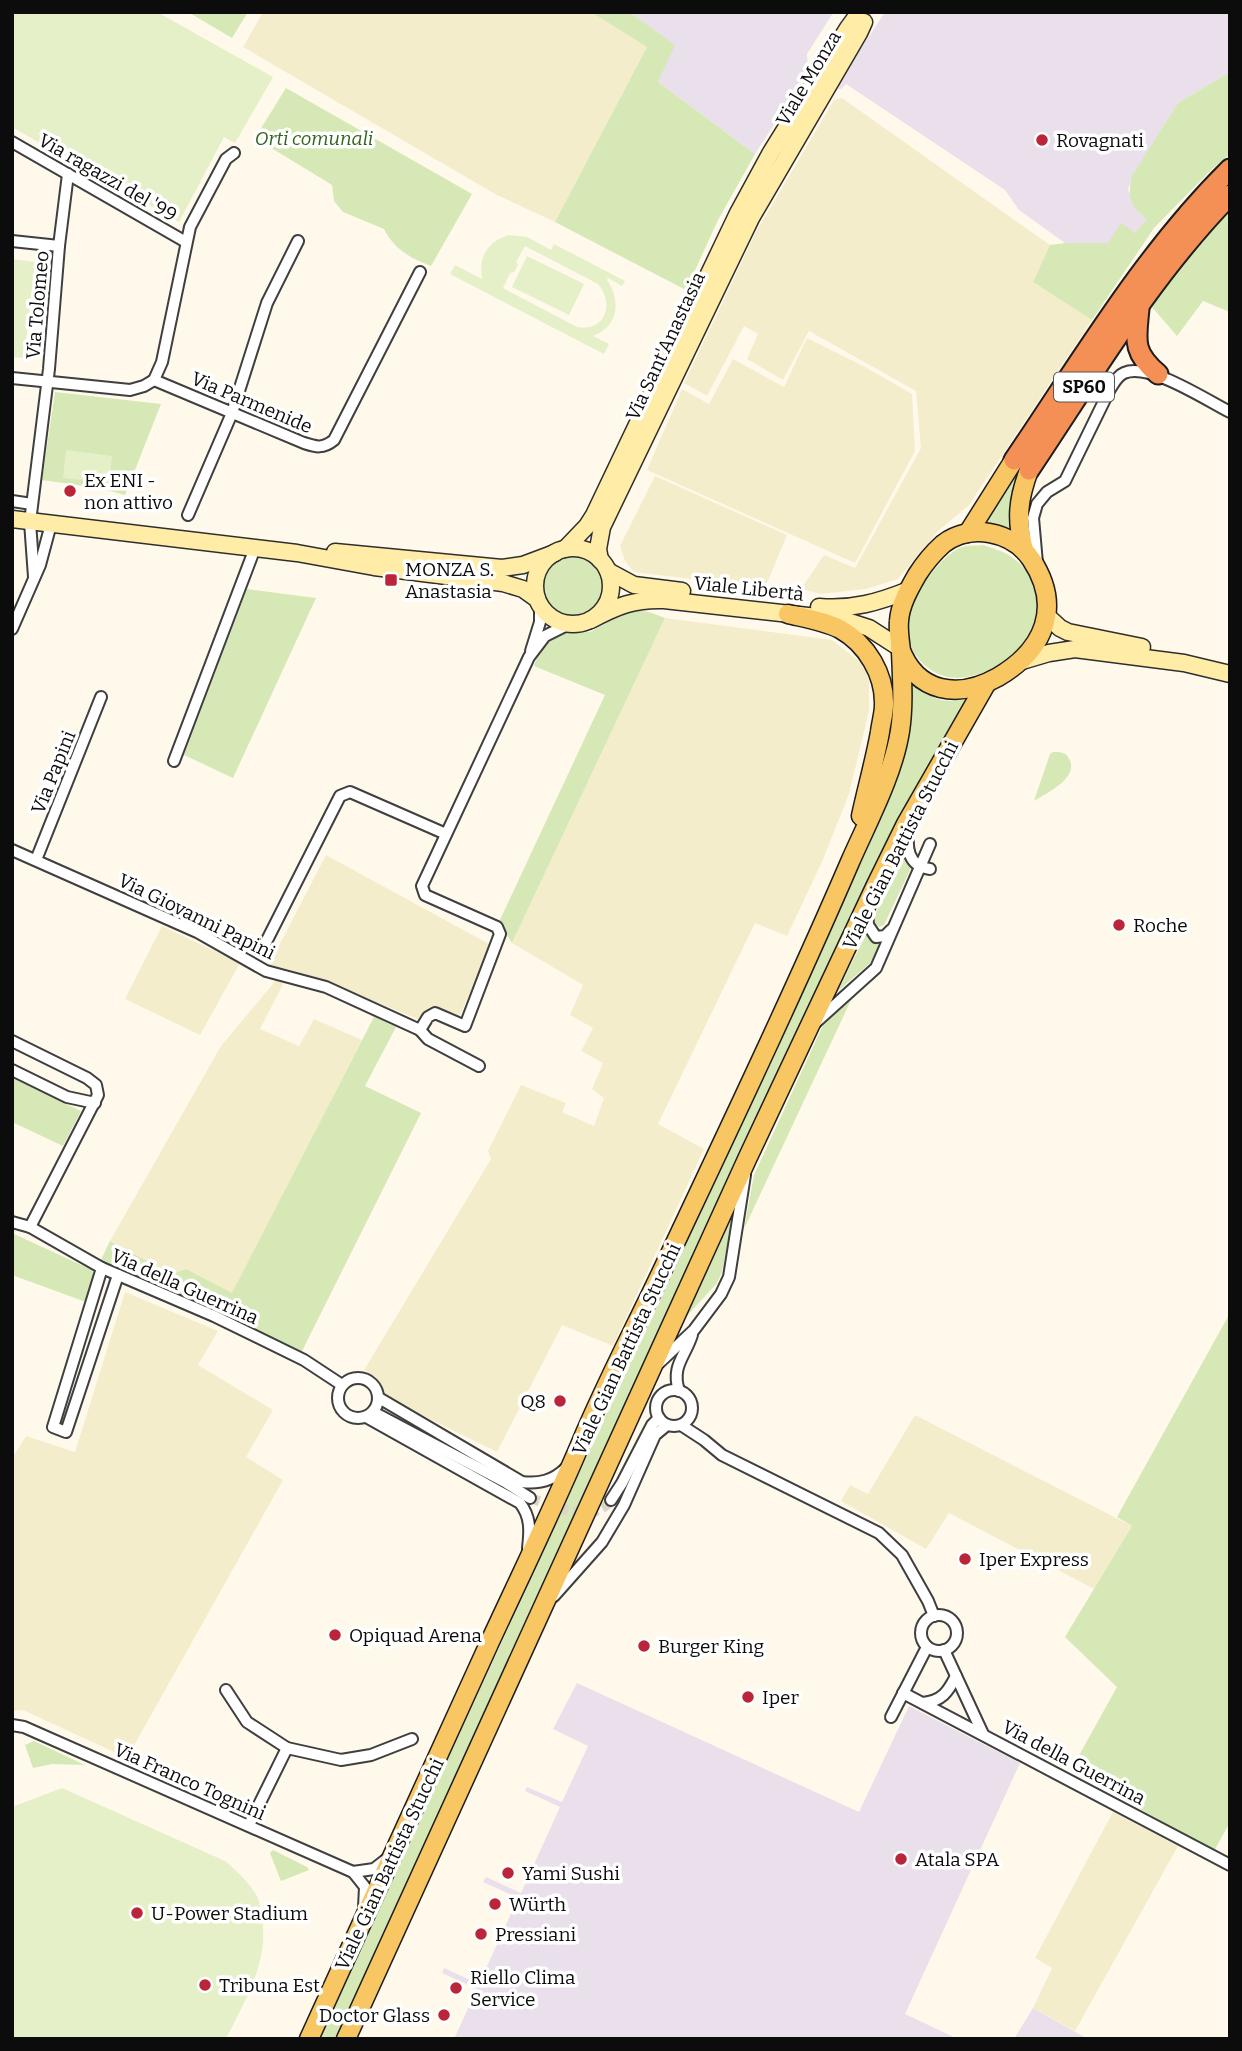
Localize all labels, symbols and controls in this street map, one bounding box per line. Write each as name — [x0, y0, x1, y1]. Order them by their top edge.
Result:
street label: Viale Monza — [771, 26, 846, 130]
park label: Orti comunali — [255, 127, 373, 150]
street label: Via ragazzi del '99 — [34, 128, 181, 226]
place label: Rovagnati — [1056, 129, 1144, 152]
marker: Rovagnati — [1034, 132, 1050, 148]
street label: Via Tolomeo — [21, 250, 54, 360]
street label: Via Sant'Anastasia — [621, 268, 710, 424]
street label: Via Parmenide — [188, 367, 316, 438]
road number: SP60 — [1054, 372, 1114, 402]
place label: Ex ENI - non attivo — [84, 469, 173, 514]
marker: Ex ENI - non attivo — [62, 483, 78, 499]
place label: MONZA S. Anastasia — [405, 558, 494, 603]
street label: Viale Libertà — [693, 571, 806, 606]
marker: MONZA S. Anastasia — [383, 572, 399, 588]
street label: Via Papini — [26, 727, 81, 817]
street label: Viale Gian Battista Stucchi — [838, 737, 963, 953]
street label: Via Giovanni Papini — [115, 868, 279, 965]
place label: Roche — [1133, 914, 1188, 937]
marker: Roche — [1111, 917, 1127, 933]
street label: Viale Gian Battista Stucchi — [567, 1239, 686, 1459]
street label: Via della Guerrina — [108, 1244, 263, 1329]
place label: Q8 — [520, 1390, 546, 1413]
marker: Q8 — [552, 1393, 568, 1409]
place label: Iper Express — [979, 1548, 1089, 1571]
marker: Iper Express — [957, 1551, 973, 1567]
place label: Opiquad Arena — [349, 1624, 483, 1647]
marker: Opiquad Arena — [327, 1627, 343, 1643]
place label: Burger King — [658, 1635, 765, 1658]
marker: Burger King — [636, 1638, 652, 1654]
place label: Iper — [762, 1686, 799, 1709]
marker: Iper — [740, 1689, 756, 1705]
street label: Via della Guerrina — [998, 1715, 1150, 1810]
street label: Via Franco Tognini — [110, 1738, 269, 1825]
street label: Viale Gian Battista Stucchi — [330, 1754, 449, 1974]
place label: Atala SPA — [915, 1848, 1000, 1871]
marker: Atala SPA — [893, 1851, 909, 1867]
place label: Yami Sushi — [522, 1862, 620, 1885]
marker: Yami Sushi — [500, 1865, 516, 1881]
place label: Würth — [509, 1893, 566, 1916]
marker: Würth — [487, 1896, 503, 1912]
place label: U-Power Stadium — [151, 1902, 308, 1925]
marker: U-Power Stadium — [129, 1905, 145, 1921]
place label: Pressiani — [495, 1923, 576, 1946]
marker: Pressiani — [473, 1926, 489, 1942]
place label: Riello Clima Service — [470, 1966, 576, 2011]
place label: Tribuna Est — [219, 1974, 320, 1997]
marker: Tribuna Est — [197, 1977, 213, 1993]
marker: Riello Clima Service — [448, 1980, 464, 1996]
place label: Doctor Glass — [319, 2004, 430, 2027]
marker: Doctor Glass — [436, 2007, 452, 2023]

